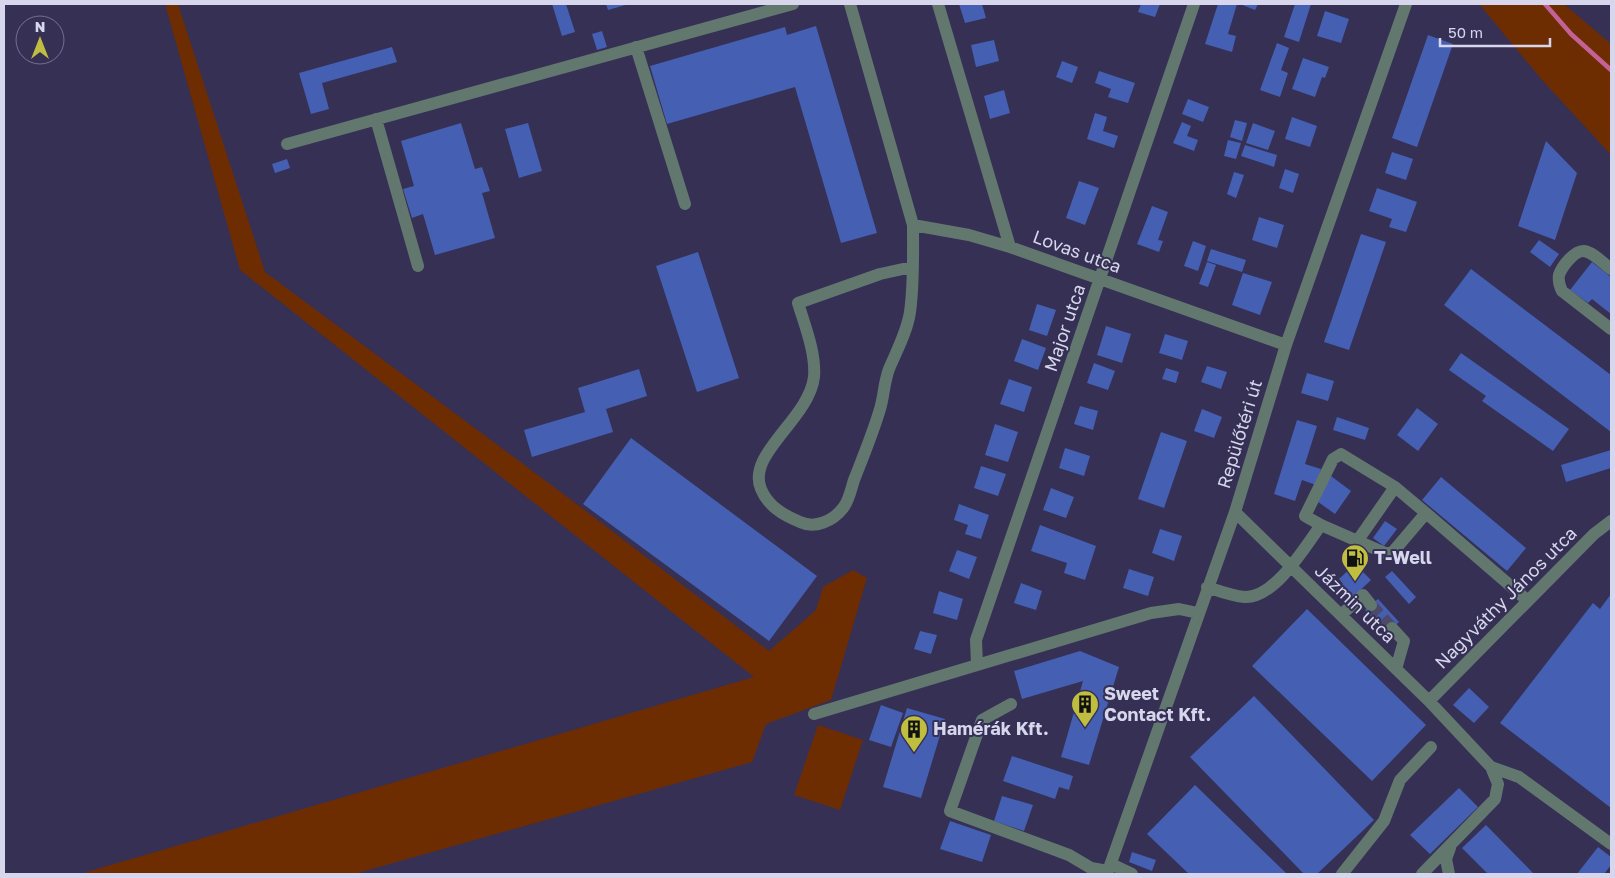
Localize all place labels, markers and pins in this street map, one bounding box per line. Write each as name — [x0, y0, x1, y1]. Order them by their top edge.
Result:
fuel station icon: T-Well — [1340, 543, 1370, 582]
place label: T-Well — [1374, 546, 1432, 568]
place label: Sweet Contact Kft. — [1104, 682, 1211, 725]
building icon: Sweet Contact Kft. — [1070, 689, 1100, 728]
building icon: Hamérák Kft. — [899, 714, 929, 753]
place label: Hamérák Kft. — [933, 717, 1049, 739]

